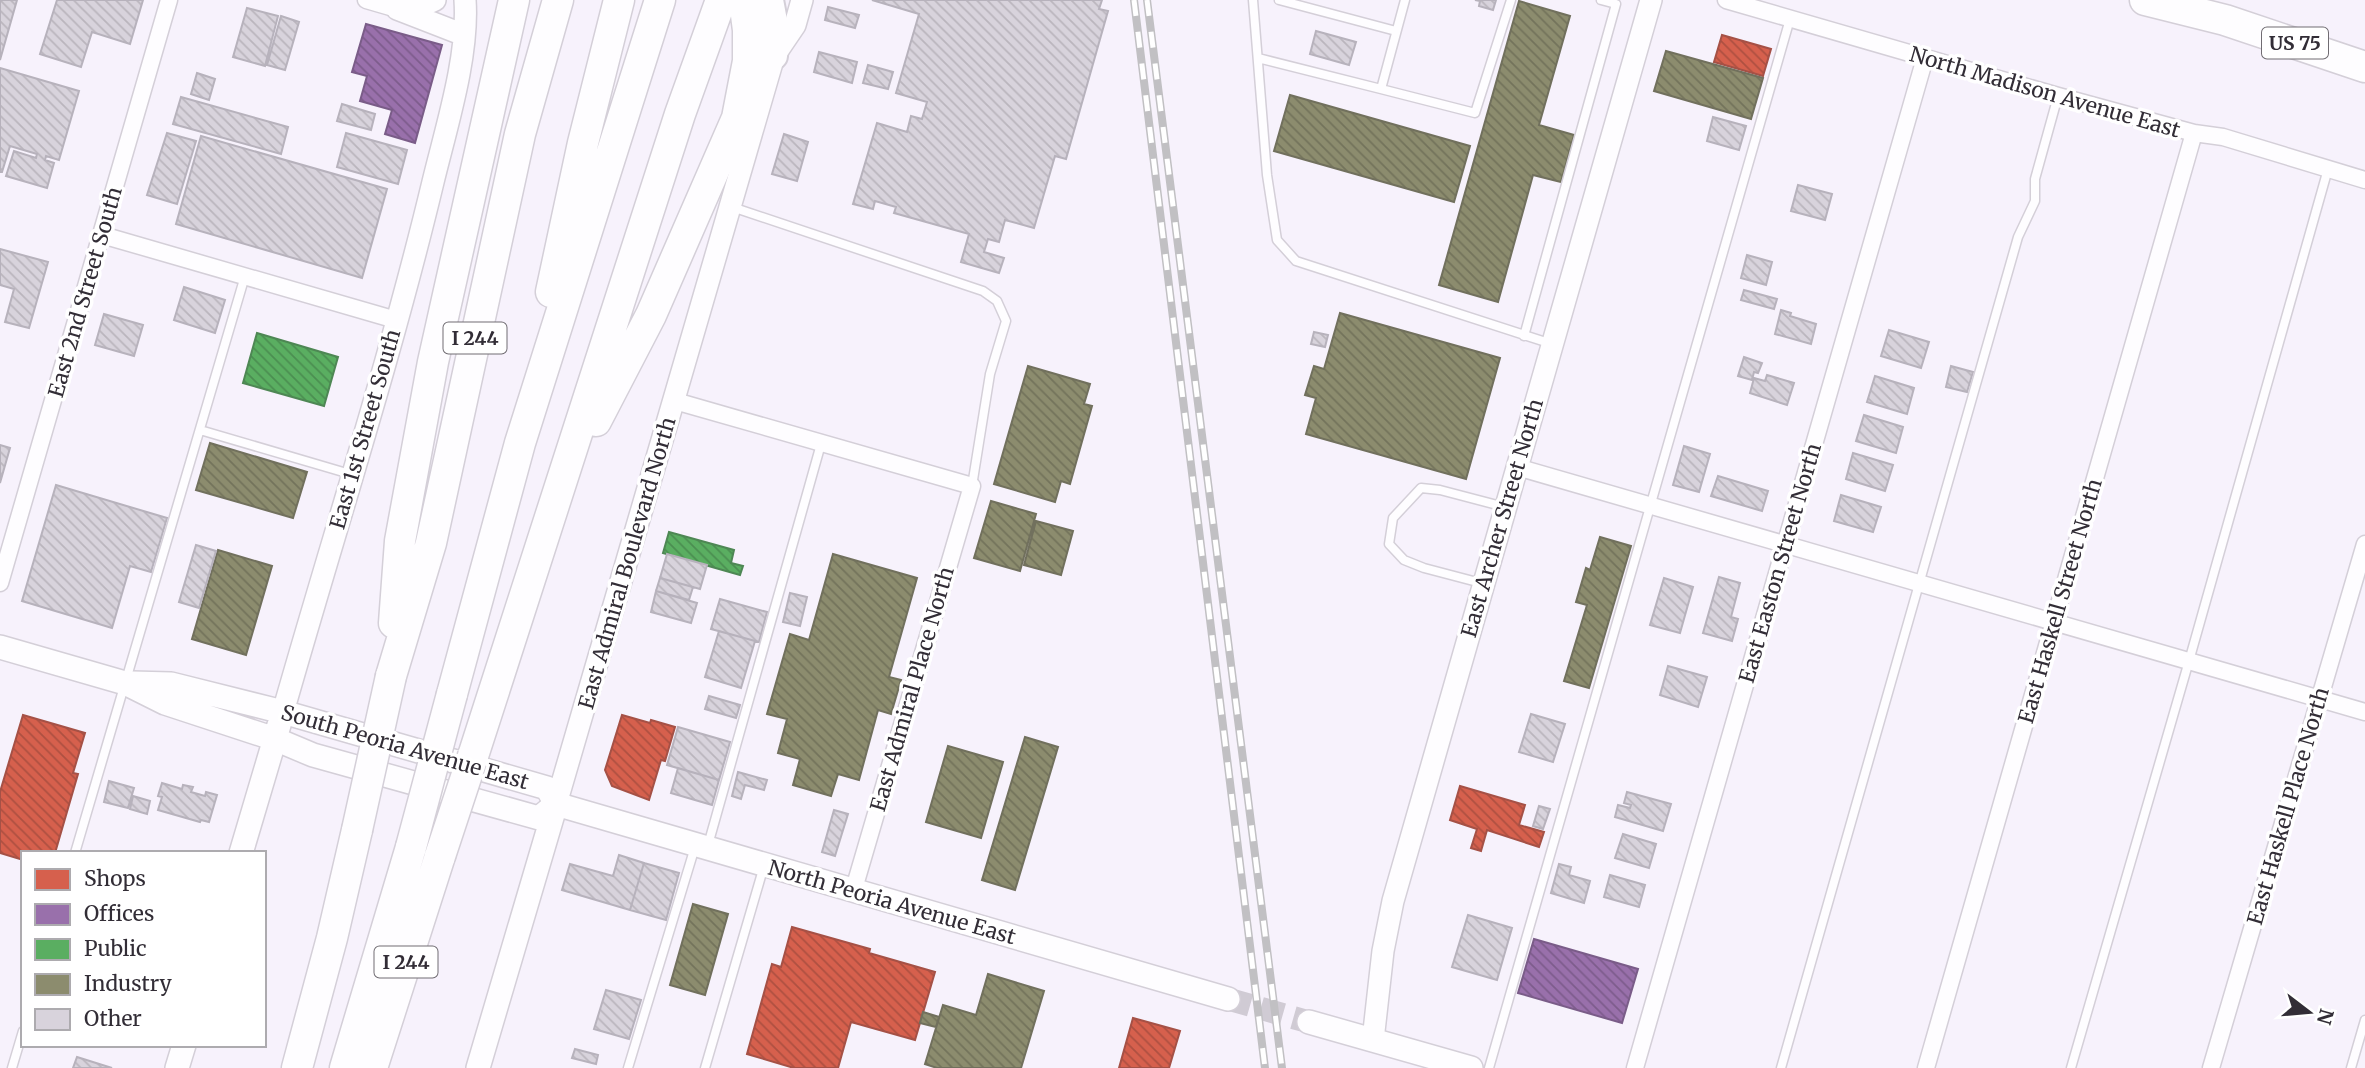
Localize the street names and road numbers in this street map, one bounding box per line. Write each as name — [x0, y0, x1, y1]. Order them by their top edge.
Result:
road number: US 75 — [2262, 28, 2328, 58]
street label: North Madison Avenue East — [1907, 40, 2183, 144]
street label: East 2nd Street South — [42, 184, 128, 400]
road number: I 244 — [444, 322, 506, 354]
street label: East 1st Street South — [324, 326, 406, 532]
street label: East Archer Street North — [1455, 396, 1549, 640]
street label: East Admiral Boulevard North — [572, 414, 682, 712]
street label: East Easton Street North — [1733, 440, 1827, 686]
street label: East Haskell Street North — [2012, 475, 2108, 726]
street label: East Admiral Place North — [864, 564, 960, 814]
street label: East Haskell Place North — [2241, 684, 2335, 928]
street label: South Peoria Avenue East — [278, 699, 532, 795]
street label: North Peoria Avenue East — [765, 854, 1019, 950]
road number: I 244 — [374, 946, 438, 978]

